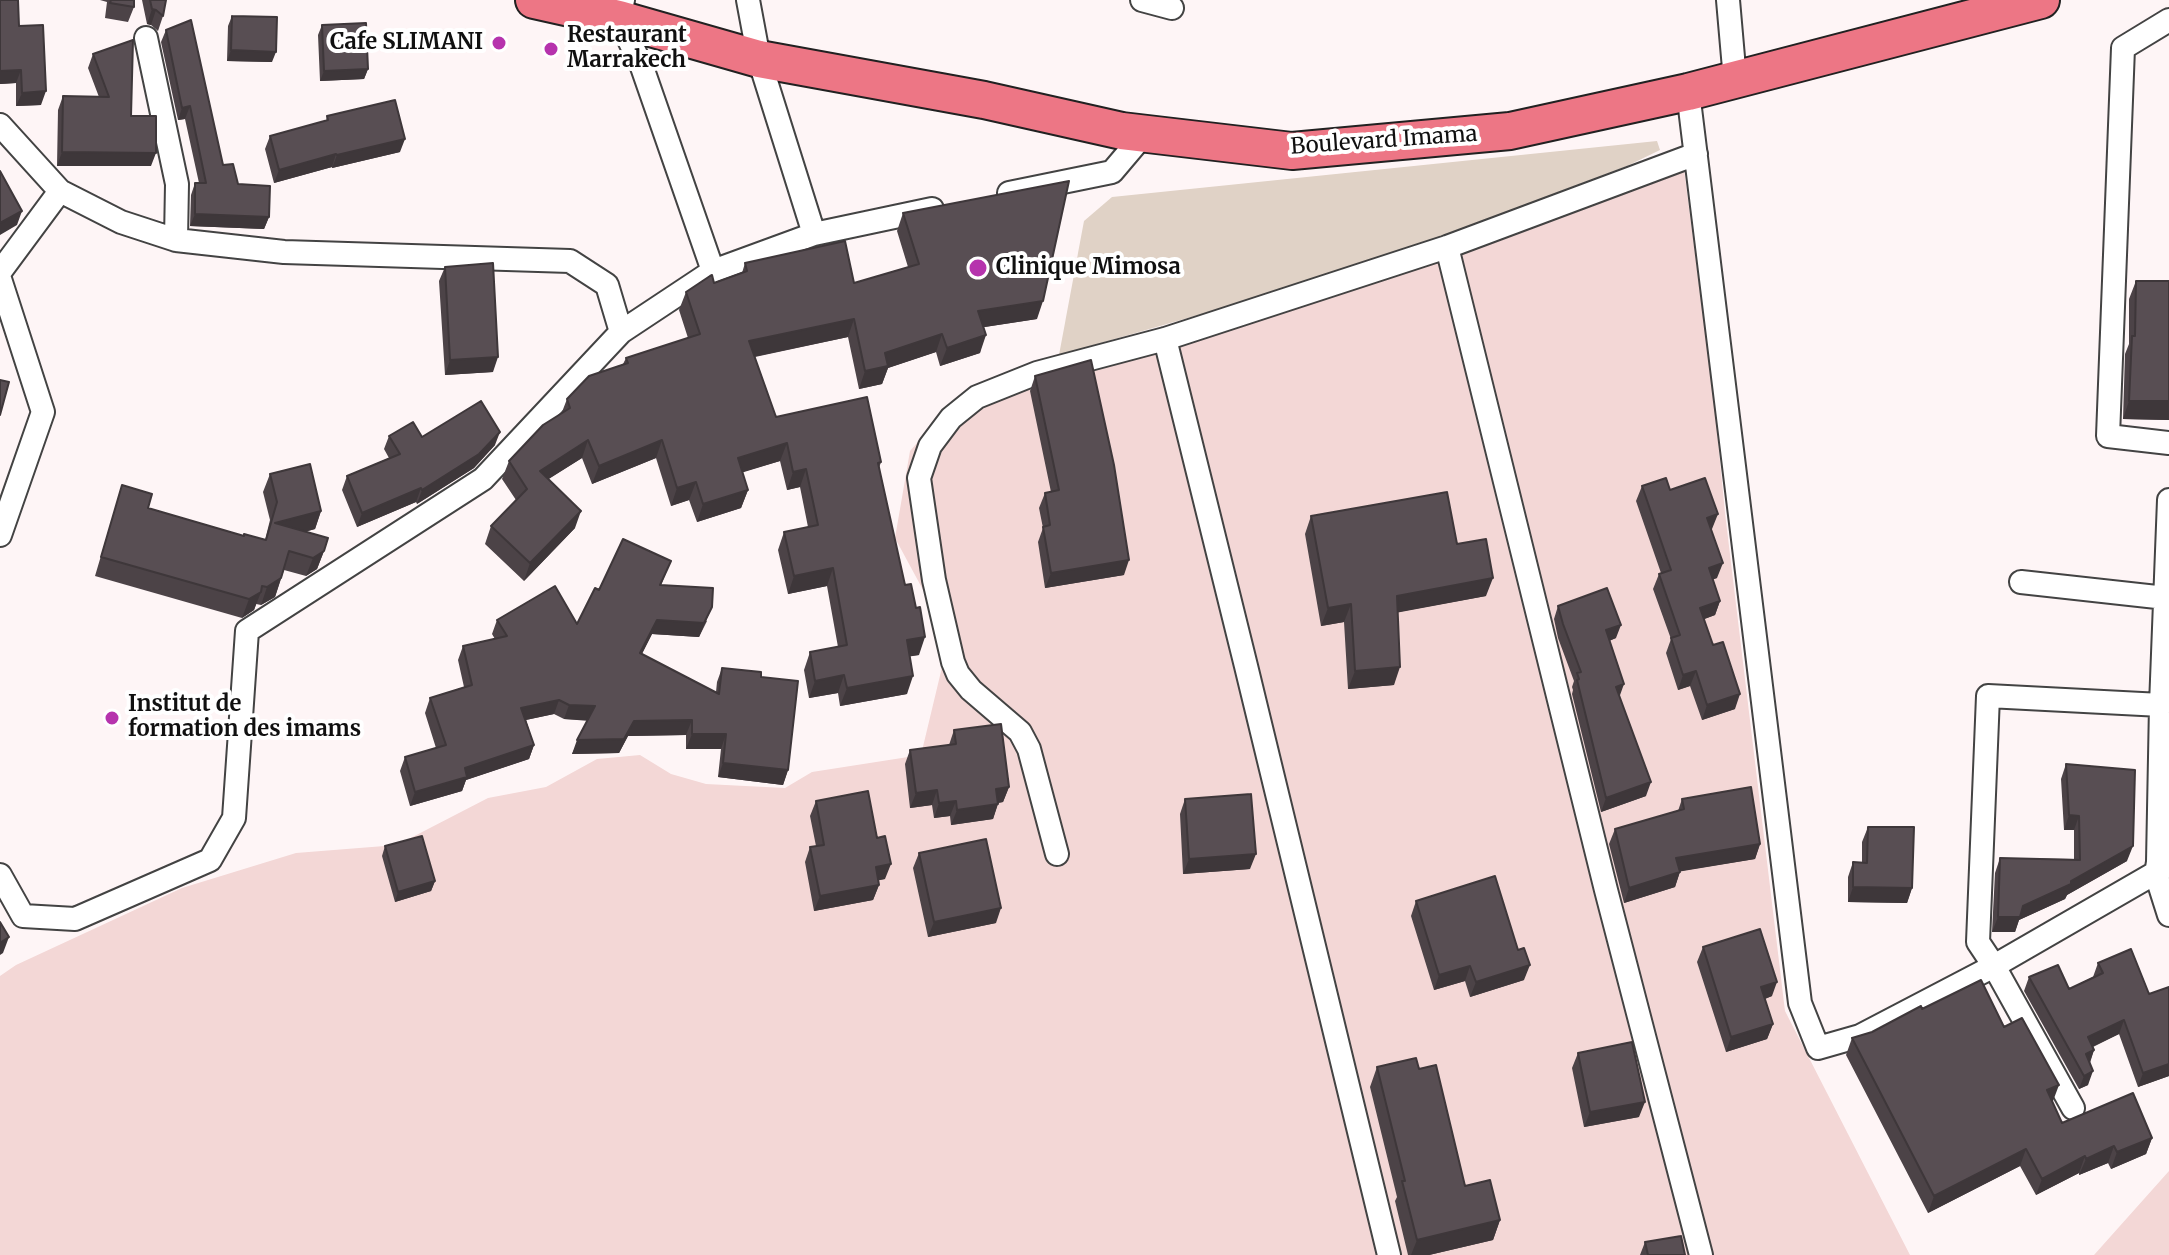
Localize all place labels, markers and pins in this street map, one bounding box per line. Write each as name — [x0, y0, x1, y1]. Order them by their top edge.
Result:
place label: Restaurant Marrakech — [567, 23, 687, 74]
place label: Cafe SLIMANI — [330, 30, 483, 56]
marker: Cafe SLIMANI — [490, 34, 508, 52]
marker: Restaurant Marrakech — [542, 40, 560, 58]
place label: Clinique Mimosa — [996, 255, 1181, 281]
marker: Clinique Mimosa — [967, 257, 989, 279]
place label: Institut de formation des imams — [128, 692, 361, 744]
marker: Institut de formation des imams — [103, 709, 121, 727]

